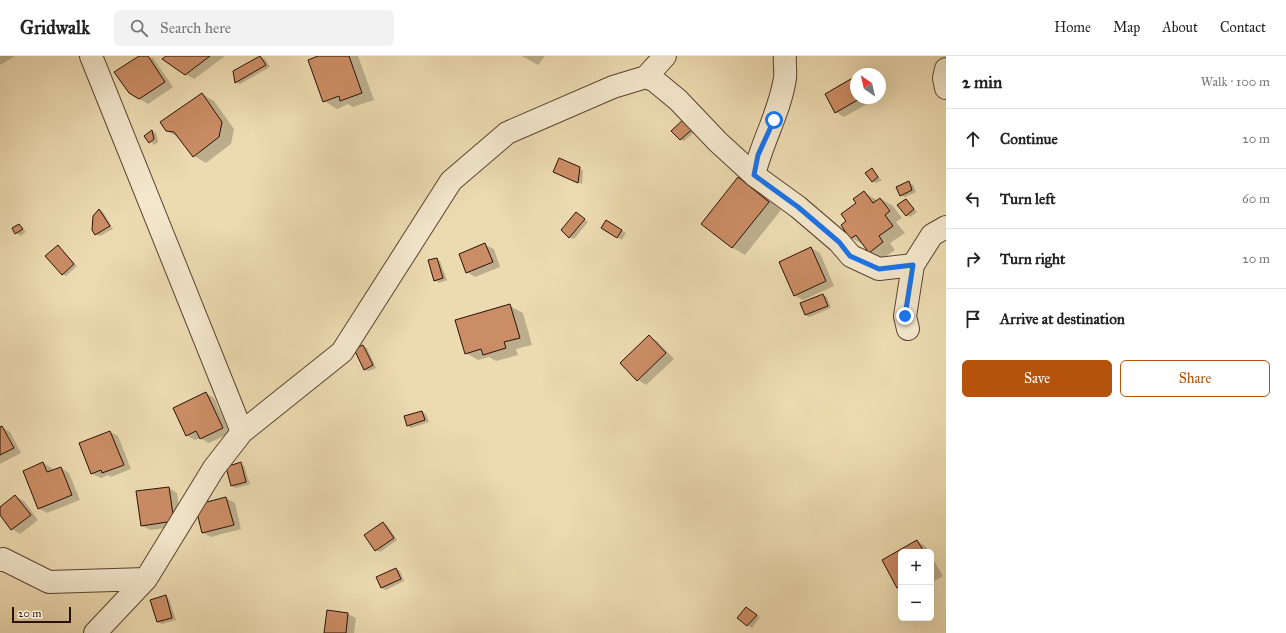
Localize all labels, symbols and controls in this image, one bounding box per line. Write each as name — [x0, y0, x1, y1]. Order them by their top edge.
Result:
search box — [114, 10, 394, 46]
text: Gridwalk — [20, 16, 90, 39]
icon: search — [128, 17, 150, 39]
text: Search here — [160, 19, 231, 37]
text: Home — [1054, 19, 1091, 36]
text: Map — [1113, 19, 1140, 36]
text: About — [1162, 19, 1198, 36]
text: Contact — [1220, 19, 1266, 36]
north arrow — [850, 68, 886, 104]
text: 2 min — [962, 72, 1002, 93]
text: Walk · 100 m — [1201, 74, 1270, 90]
route start — [765, 111, 783, 129]
icon: ahead — [962, 128, 984, 150]
text: Continue — [1000, 130, 1058, 148]
text: 20 m — [1242, 131, 1270, 147]
icon: left — [962, 188, 984, 210]
text: Turn left — [1000, 190, 1056, 208]
text: 60 m — [1242, 191, 1270, 207]
icon: right — [962, 248, 984, 270]
text: Turn right — [1000, 250, 1065, 268]
text: 20 m — [1242, 251, 1270, 267]
route end — [896, 307, 914, 325]
icon: arrive — [962, 308, 984, 330]
text: Arrive at destination — [1000, 310, 1125, 328]
button: Save — [962, 360, 1112, 397]
button: Share — [1120, 360, 1270, 397]
map controls — [898, 549, 934, 621]
button: + — [898, 549, 934, 585]
button: − — [898, 585, 934, 621]
scale bar — [12, 605, 71, 624]
text: 20 m — [18, 607, 41, 620]

